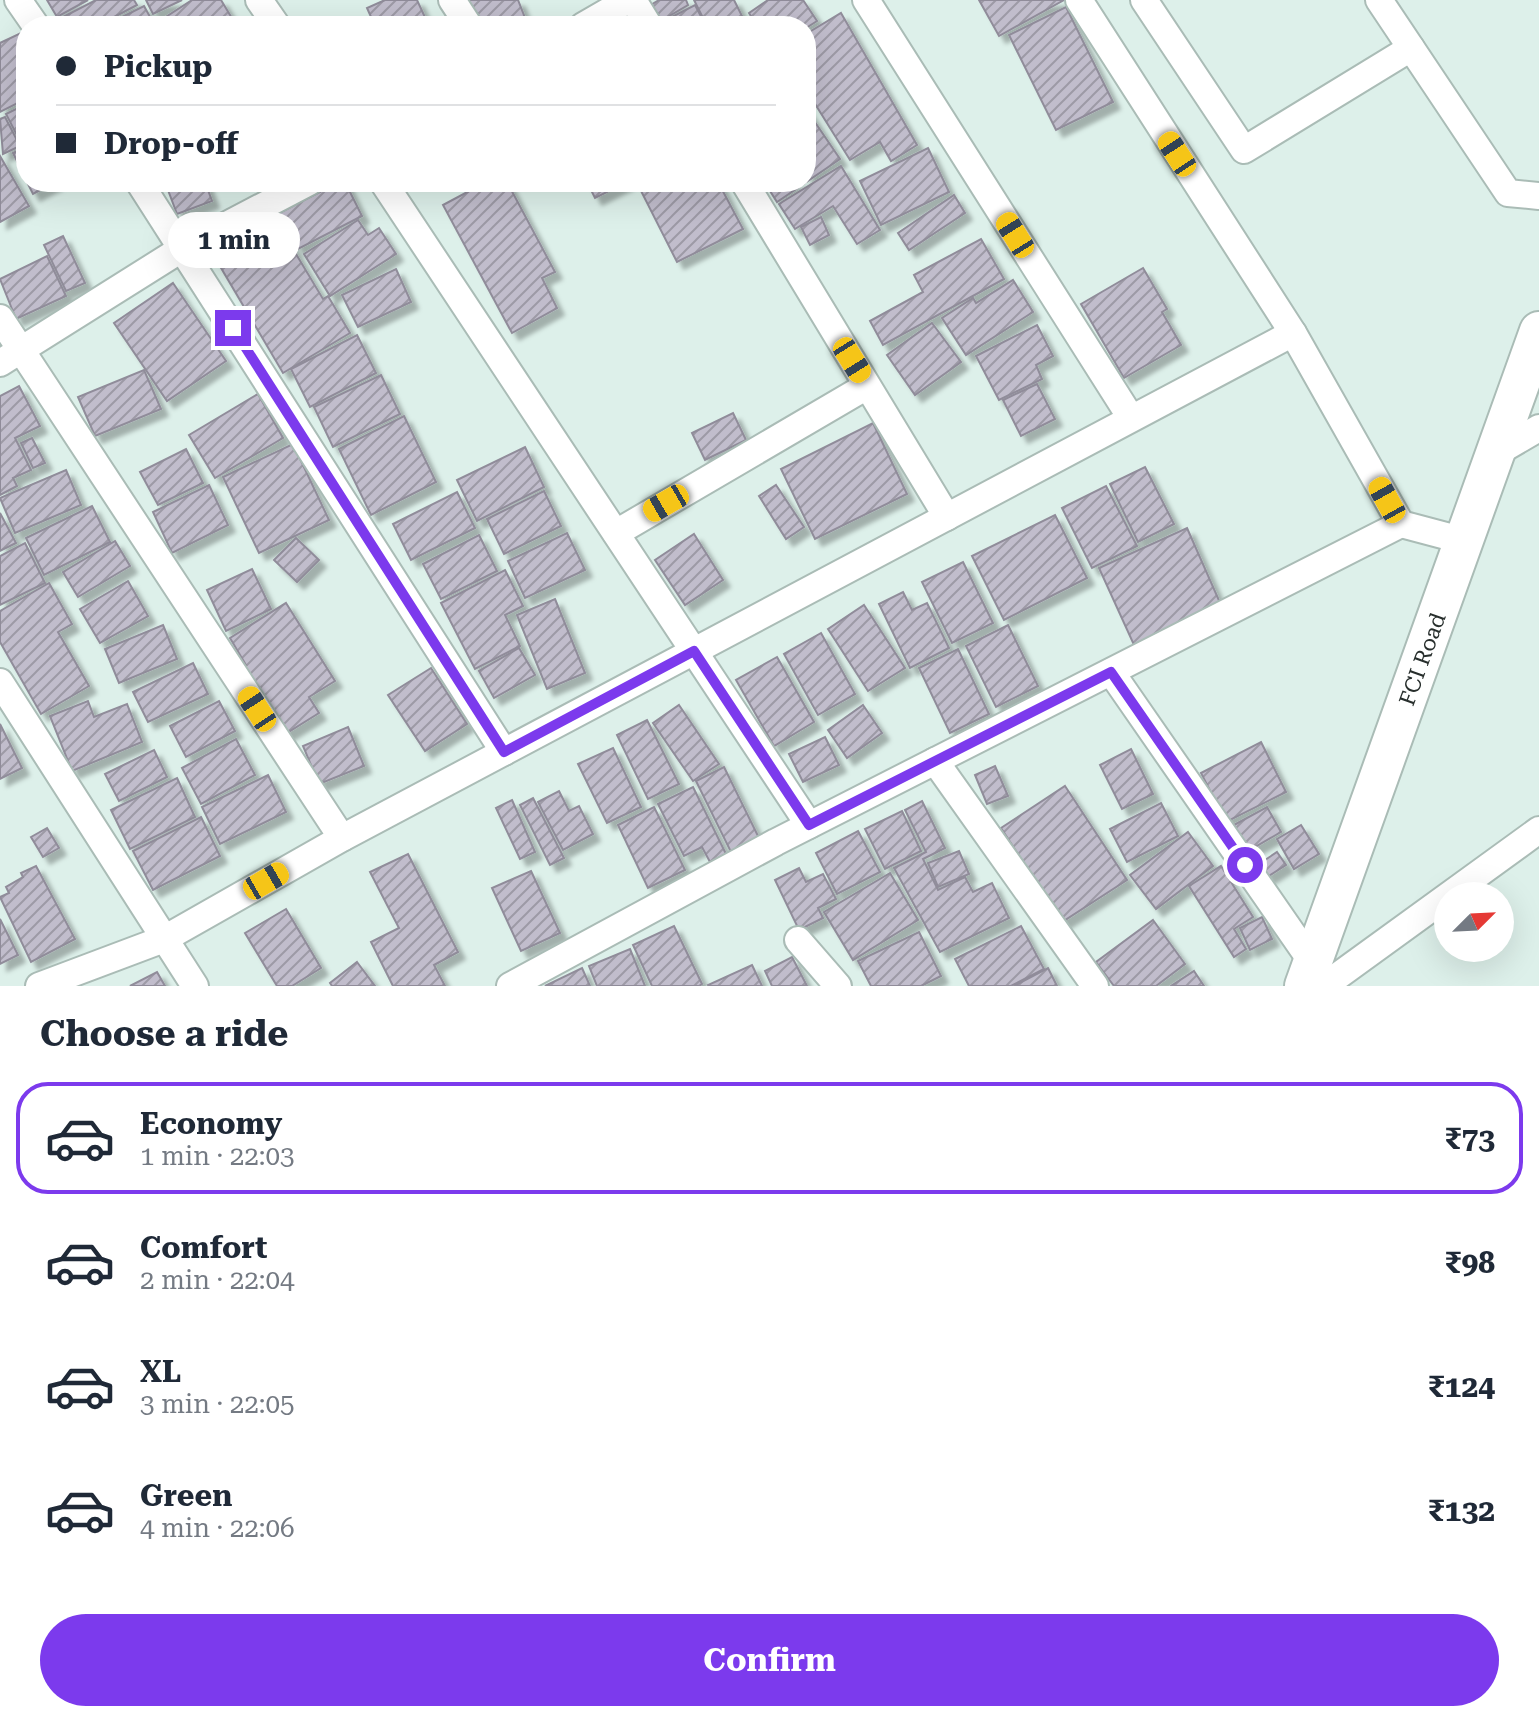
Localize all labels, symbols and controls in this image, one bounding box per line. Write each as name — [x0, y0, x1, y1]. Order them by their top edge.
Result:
text: Pickup — [104, 49, 212, 84]
text: Drop-off — [104, 126, 238, 161]
car — [1154, 127, 1200, 181]
car — [992, 208, 1038, 262]
callout: 1 min — [167, 212, 299, 268]
text: 1 min — [198, 225, 270, 255]
route end — [215, 310, 251, 346]
car — [829, 333, 875, 387]
car — [1365, 473, 1409, 527]
car — [639, 481, 693, 525]
street label: FCI Road — [1394, 609, 1451, 709]
car — [234, 682, 280, 736]
route start — [1227, 847, 1263, 883]
car — [239, 859, 293, 903]
north arrow — [1434, 882, 1514, 962]
map controls — [1434, 882, 1514, 962]
text: Choose a ride — [40, 1013, 288, 1055]
icon: car — [44, 1102, 116, 1174]
text: Economy — [140, 1106, 282, 1141]
text: ₹73 — [1445, 1121, 1495, 1156]
text: 1 min · 22:03 — [140, 1141, 295, 1171]
icon: car — [44, 1226, 116, 1298]
text: Comfort — [140, 1230, 267, 1265]
text: ₹98 — [1445, 1245, 1495, 1280]
text: 2 min · 22:04 — [140, 1265, 295, 1295]
icon: car — [44, 1350, 116, 1422]
text: XL — [140, 1354, 181, 1389]
text: ₹124 — [1428, 1369, 1495, 1404]
text: 3 min · 22:05 — [140, 1389, 295, 1419]
icon: car — [44, 1474, 116, 1546]
text: Green — [140, 1478, 232, 1513]
text: ₹132 — [1428, 1493, 1495, 1528]
text: 4 min · 22:06 — [140, 1513, 295, 1543]
button: Confirm — [40, 1614, 1499, 1706]

